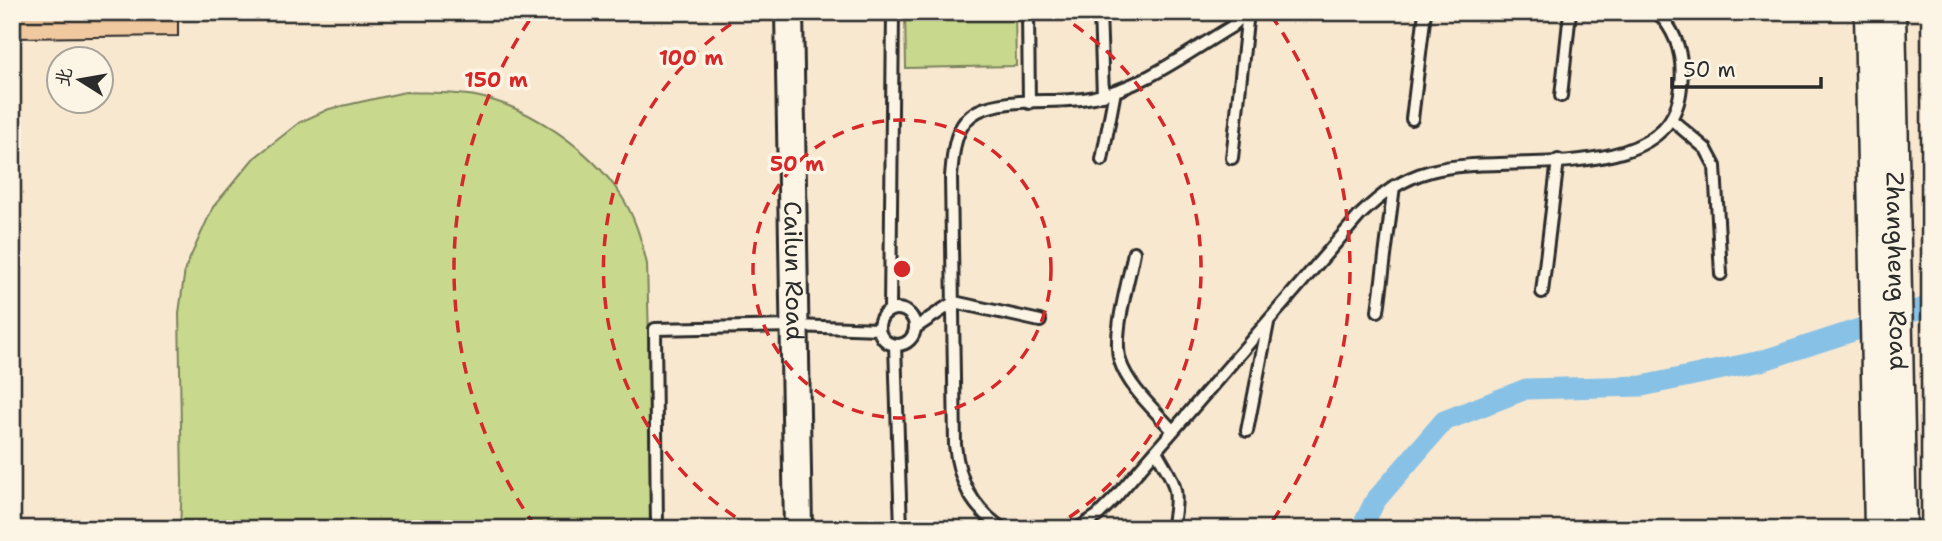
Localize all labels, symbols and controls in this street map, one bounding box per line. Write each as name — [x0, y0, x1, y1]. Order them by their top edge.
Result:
text: 100 m — [659, 44, 723, 72]
north arrow — [46, 46, 116, 116]
scale bar — [1672, 46, 1821, 90]
text: 50 m — [1683, 56, 1736, 84]
text: 北 — [50, 65, 78, 89]
text: 150 m — [464, 66, 528, 94]
text: 50 m — [770, 150, 824, 178]
street label: Zhangheng Road — [1878, 171, 1915, 371]
street label: Cailun Road — [776, 201, 811, 341]
centre of rings — [890, 257, 914, 281]

